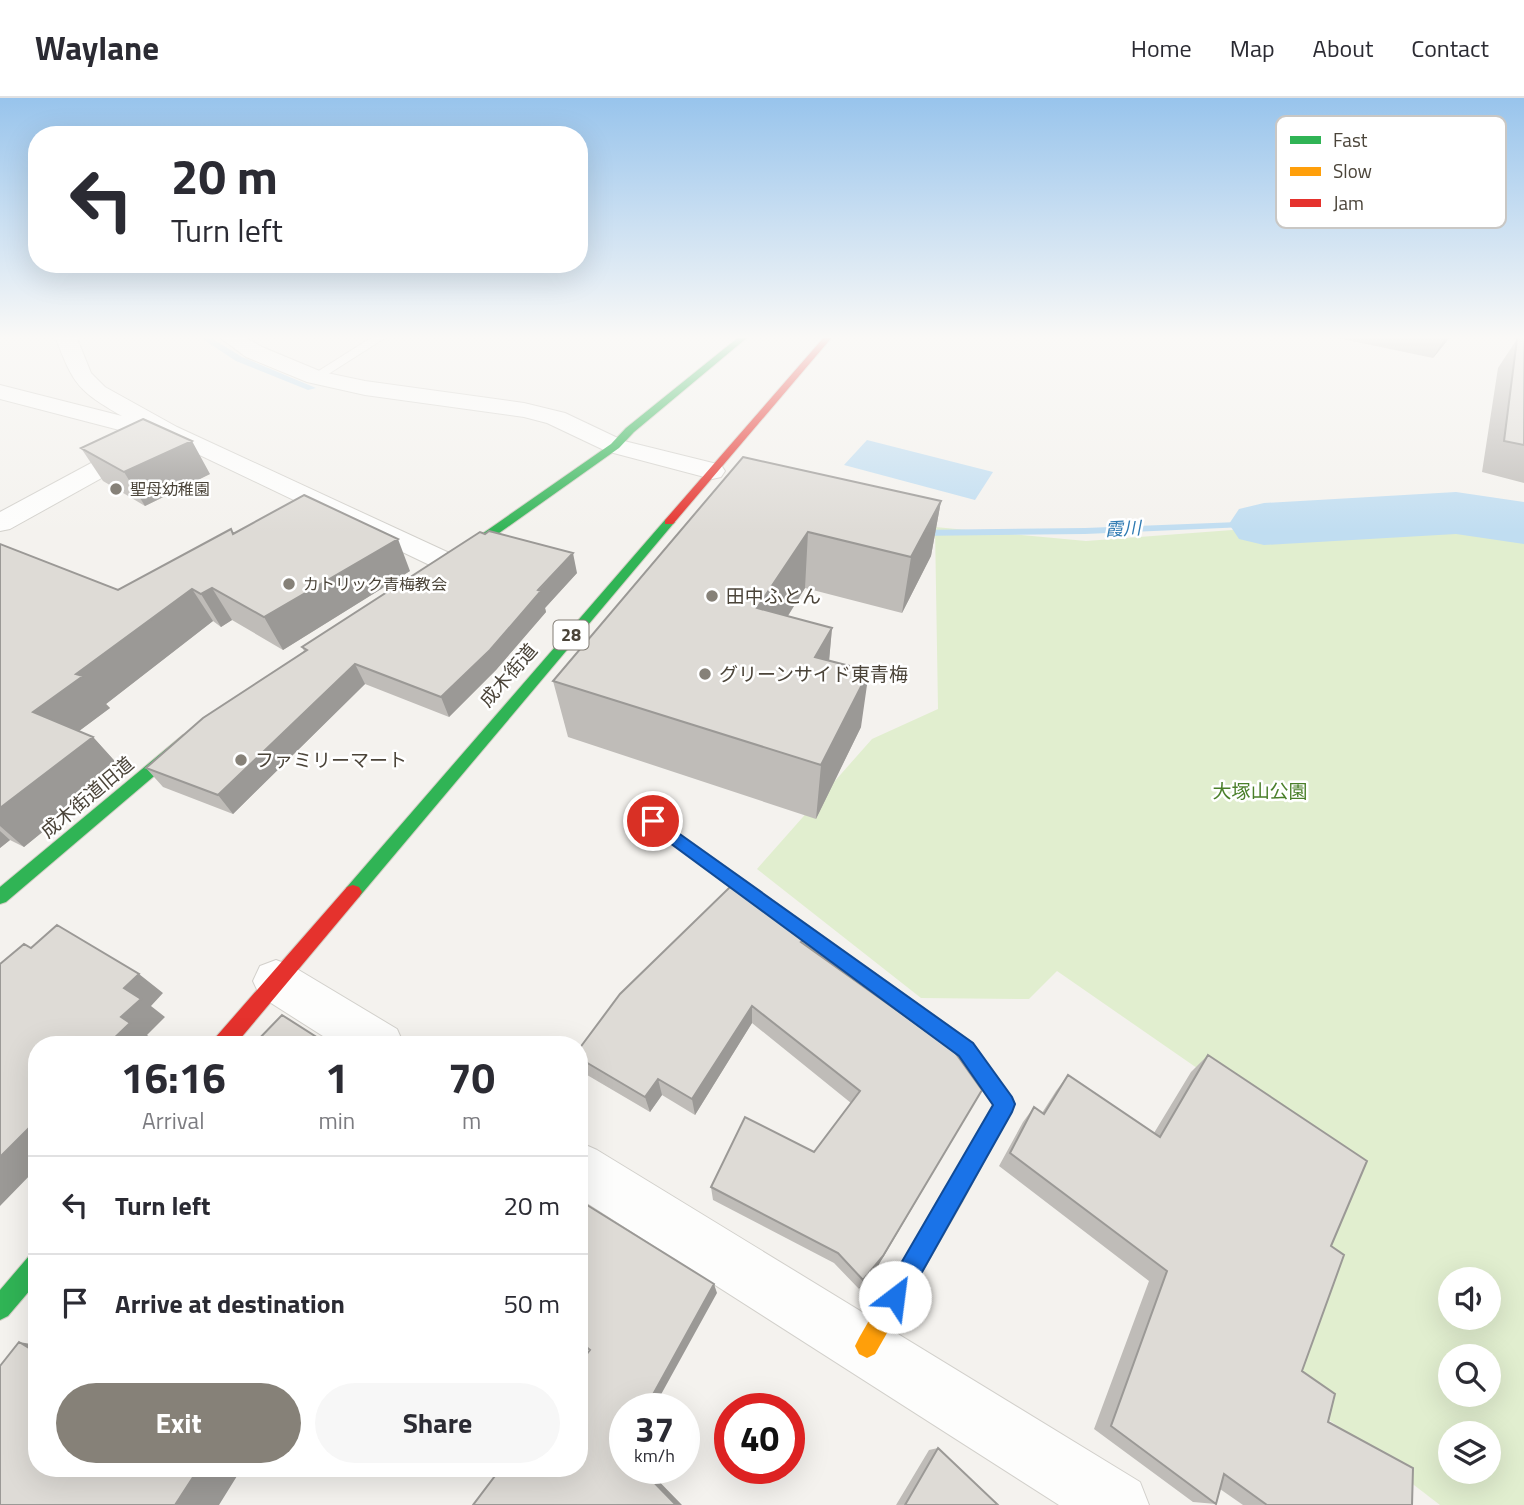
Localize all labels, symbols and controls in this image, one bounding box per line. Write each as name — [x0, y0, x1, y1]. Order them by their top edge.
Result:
text: Waylane — [35, 23, 159, 73]
text: Home — [1131, 30, 1192, 66]
text: Map — [1230, 30, 1275, 66]
text: About — [1313, 30, 1373, 66]
text: Contact — [1411, 30, 1489, 66]
legend — [1276, 116, 1506, 228]
text: Fast — [1333, 125, 1368, 154]
text: 20 m — [171, 138, 278, 213]
icon: left — [56, 154, 147, 245]
text: Slow — [1333, 156, 1372, 185]
text: Jam — [1333, 188, 1364, 217]
text: Turn left — [171, 206, 283, 254]
place label: 聖母幼稚園 — [130, 477, 210, 501]
marker: 聖母幼稚園 — [108, 481, 124, 497]
water label: 霞川 — [1104, 514, 1144, 543]
place label: カトリック青梅教会 — [303, 572, 447, 596]
marker: カトリック青梅教会 — [281, 576, 297, 592]
place label: 田中ふとん — [726, 581, 821, 610]
marker: 田中ふとん — [704, 588, 720, 604]
road number: 28 — [554, 620, 588, 650]
street label: 成木街道 — [472, 636, 544, 713]
place label: グリーンサイド東青梅 — [719, 659, 908, 688]
marker: グリーンサイド東青梅 — [697, 666, 713, 682]
place label: ファミリーマート — [255, 745, 407, 774]
street label: 成木街道旧道 — [34, 749, 140, 844]
marker: ファミリーマート — [233, 752, 249, 768]
park label: 大塚山公園 — [1212, 776, 1308, 805]
pin — [623, 791, 683, 851]
icon: arrive — [634, 802, 672, 840]
text: 16:16 — [121, 1045, 226, 1109]
text: 1 — [325, 1045, 349, 1109]
text: 70 — [448, 1045, 495, 1109]
text: Arrival — [142, 1103, 204, 1138]
text: min — [319, 1103, 355, 1138]
text: m — [462, 1103, 481, 1138]
icon: left — [56, 1186, 94, 1224]
text: Turn left — [115, 1186, 210, 1225]
text: 20 m — [503, 1186, 560, 1225]
position arrow — [858, 1260, 932, 1334]
map controls — [1438, 1267, 1501, 1484]
button: sound — [1438, 1267, 1501, 1330]
icon: arrive — [56, 1284, 94, 1322]
text: Arrive at destination — [115, 1284, 345, 1323]
text: 50 m — [503, 1284, 560, 1323]
button: search — [1438, 1344, 1501, 1407]
button: Exit — [56, 1383, 301, 1463]
button: Share — [315, 1383, 560, 1463]
speed limit sign: 40 — [714, 1393, 805, 1484]
text: 37 — [635, 1402, 674, 1456]
button: layers — [1438, 1421, 1501, 1484]
text: km/h — [634, 1442, 675, 1469]

